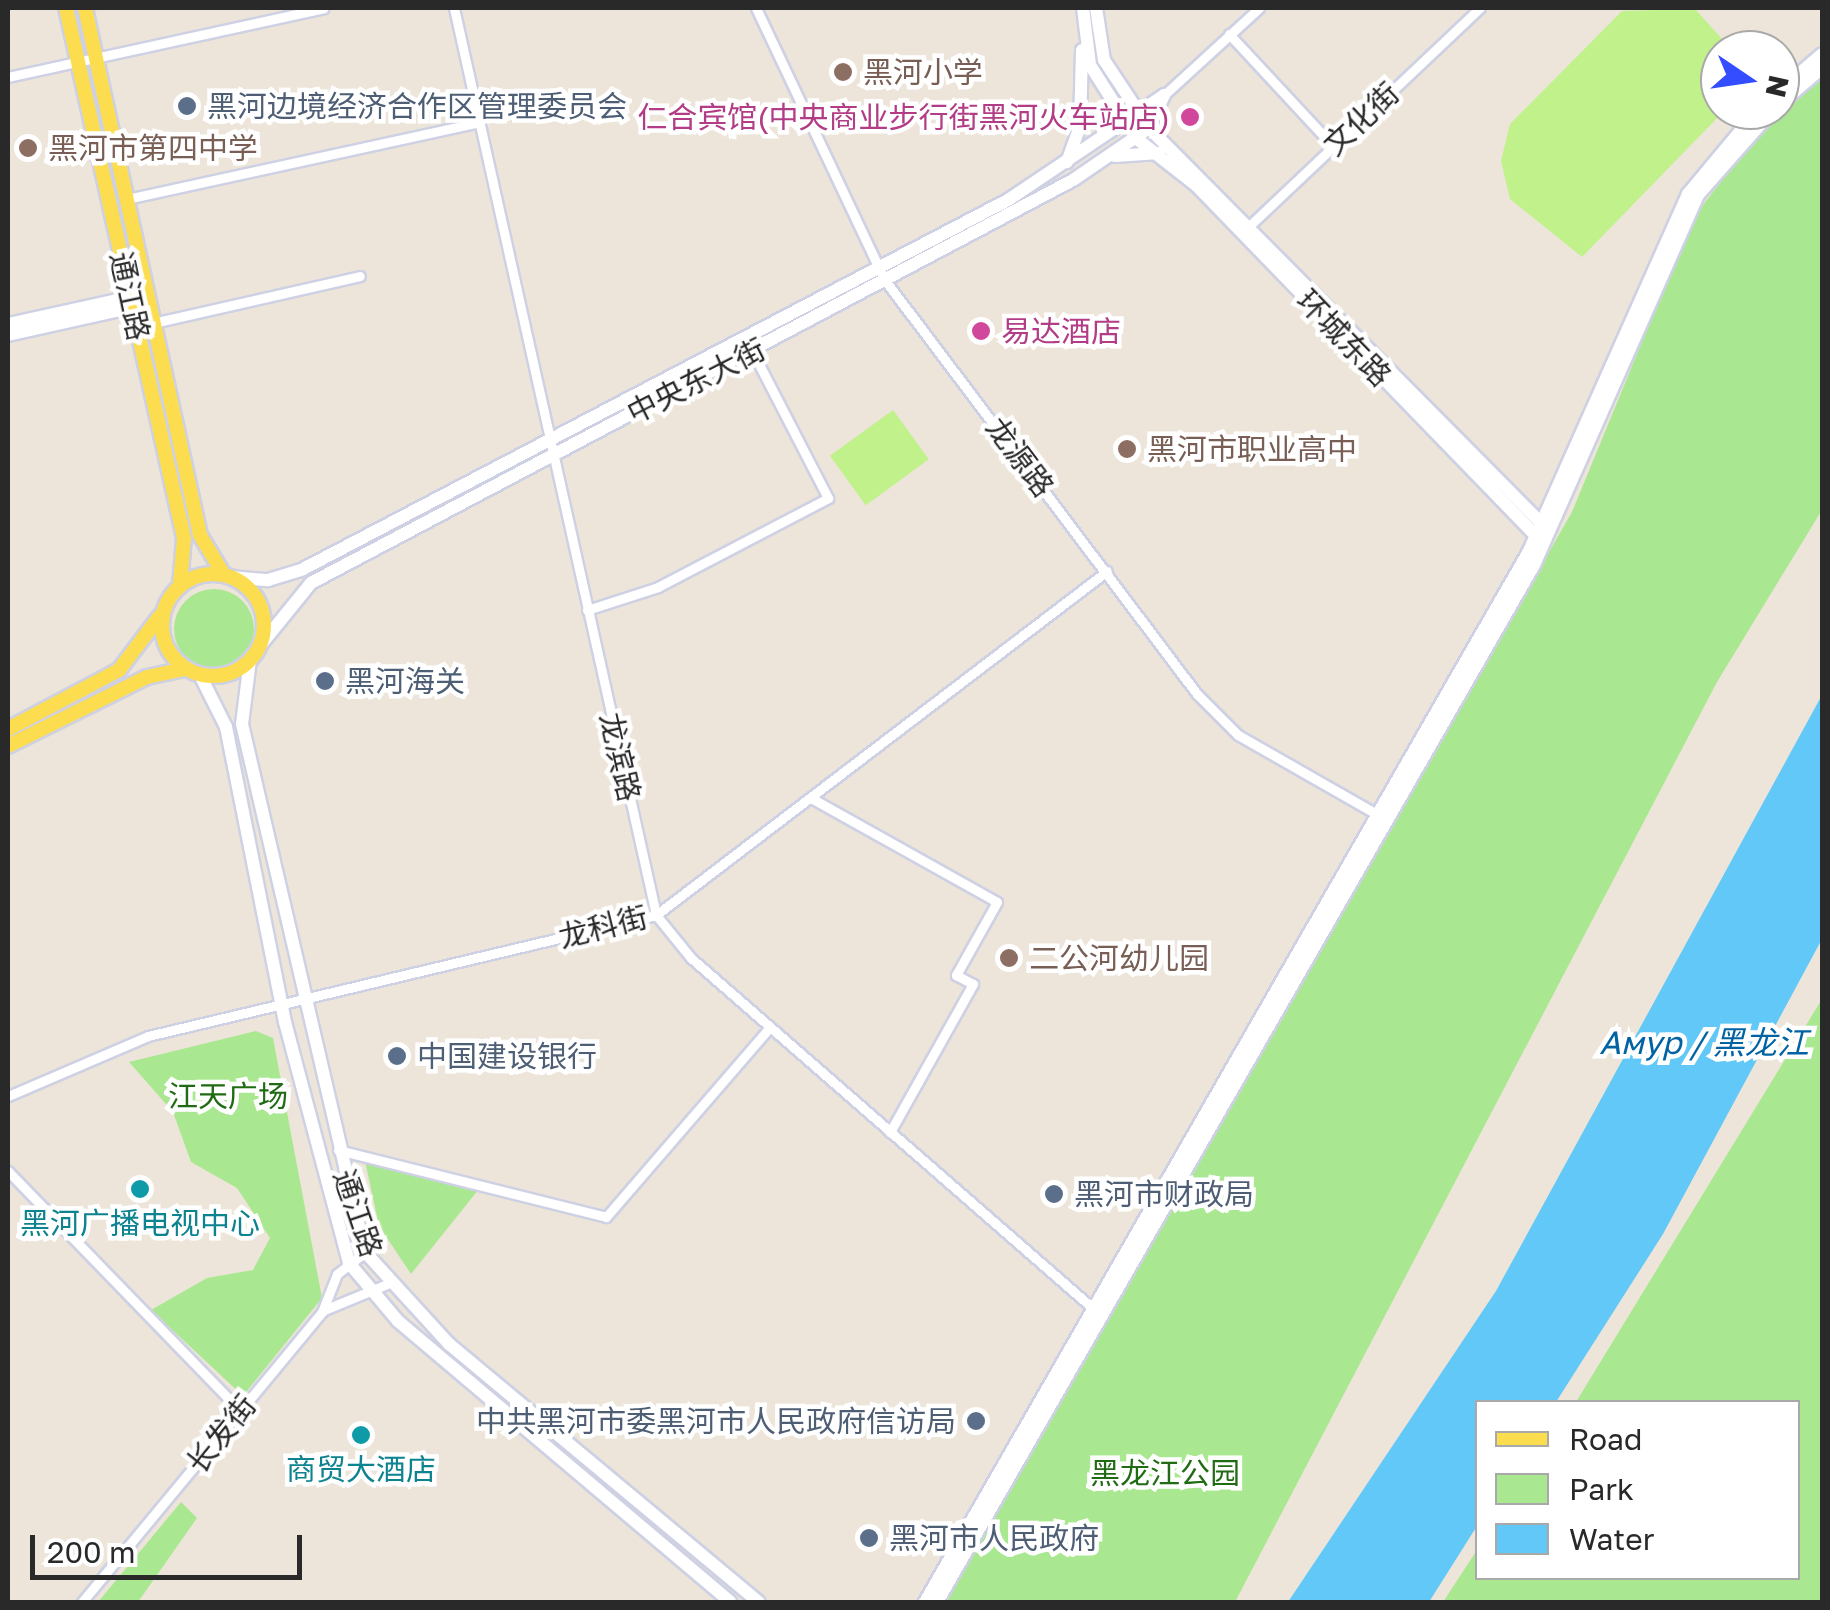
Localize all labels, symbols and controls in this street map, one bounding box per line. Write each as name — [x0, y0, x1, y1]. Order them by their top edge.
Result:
north arrow — [1700, 30, 1800, 130]
place label: 黑河小学 — [863, 54, 983, 90]
marker: 黑河小学 — [832, 61, 854, 83]
text: N — [1759, 72, 1796, 100]
street label: 文化街 — [1316, 75, 1406, 163]
place label: 黑河边境经济合作区管理委员会 — [207, 88, 627, 124]
marker: 黑河边境经济合作区管理委员会 — [176, 95, 198, 117]
place label: 仁合宾馆(中央商业步行街黑河火车站店) — [637, 99, 1170, 135]
marker: 仁合宾馆(中央商业步行街黑河火车站店) — [1179, 106, 1201, 128]
place label: 黑河市第四中学 — [48, 130, 258, 166]
marker: 黑河市第四中学 — [17, 137, 39, 159]
street label: 通江路 — [103, 248, 157, 344]
street label: 环城东路 — [1289, 282, 1399, 394]
place label: 易达酒店 — [1001, 313, 1121, 349]
marker: 易达酒店 — [970, 320, 992, 342]
street label: 中央东大街 — [621, 331, 771, 431]
street label: 龙源路 — [979, 410, 1061, 504]
place label: 黑河市职业高中 — [1147, 431, 1357, 467]
marker: 黑河市职业高中 — [1116, 438, 1138, 460]
place label: 黑河海关 — [345, 663, 465, 699]
marker: 黑河海关 — [314, 670, 336, 692]
street label: 龙滨路 — [592, 709, 648, 805]
street label: 龙科街 — [555, 899, 651, 955]
place label: 二公河幼儿园 — [1029, 940, 1209, 976]
marker: 二公河幼儿园 — [998, 947, 1020, 969]
water label: Амур / 黑龙江 — [1599, 1023, 1809, 1061]
place label: 中国建设银行 — [417, 1038, 597, 1074]
marker: 中国建设银行 — [386, 1045, 408, 1067]
park label: 江天广场 — [168, 1078, 288, 1114]
street label: 通江路 — [326, 1165, 390, 1261]
place label: 黑河市财政局 — [1074, 1176, 1254, 1212]
marker: 黑河广播电视中心 — [129, 1178, 151, 1200]
marker: 黑河市财政局 — [1043, 1183, 1065, 1205]
place label: 黑河广播电视中心 — [20, 1205, 260, 1241]
street label: 长发街 — [179, 1388, 263, 1480]
legend — [1475, 1400, 1800, 1580]
place label: 中共黑河市委黑河市人民政府信访局 — [476, 1403, 956, 1439]
marker: 中共黑河市委黑河市人民政府信访局 — [965, 1410, 987, 1432]
text: Road — [1569, 1421, 1643, 1457]
marker: 商贸大酒店 — [350, 1424, 372, 1446]
place label: 商贸大酒店 — [286, 1451, 436, 1487]
park label: 黑龙江公园 — [1090, 1455, 1240, 1491]
text: Park — [1569, 1471, 1634, 1507]
scale bar — [35, 1515, 308, 1577]
place label: 黑河市人民政府 — [889, 1520, 1099, 1556]
text: Water — [1569, 1521, 1654, 1557]
marker: 黑河市人民政府 — [858, 1527, 880, 1549]
text: 200 m — [47, 1534, 136, 1570]

